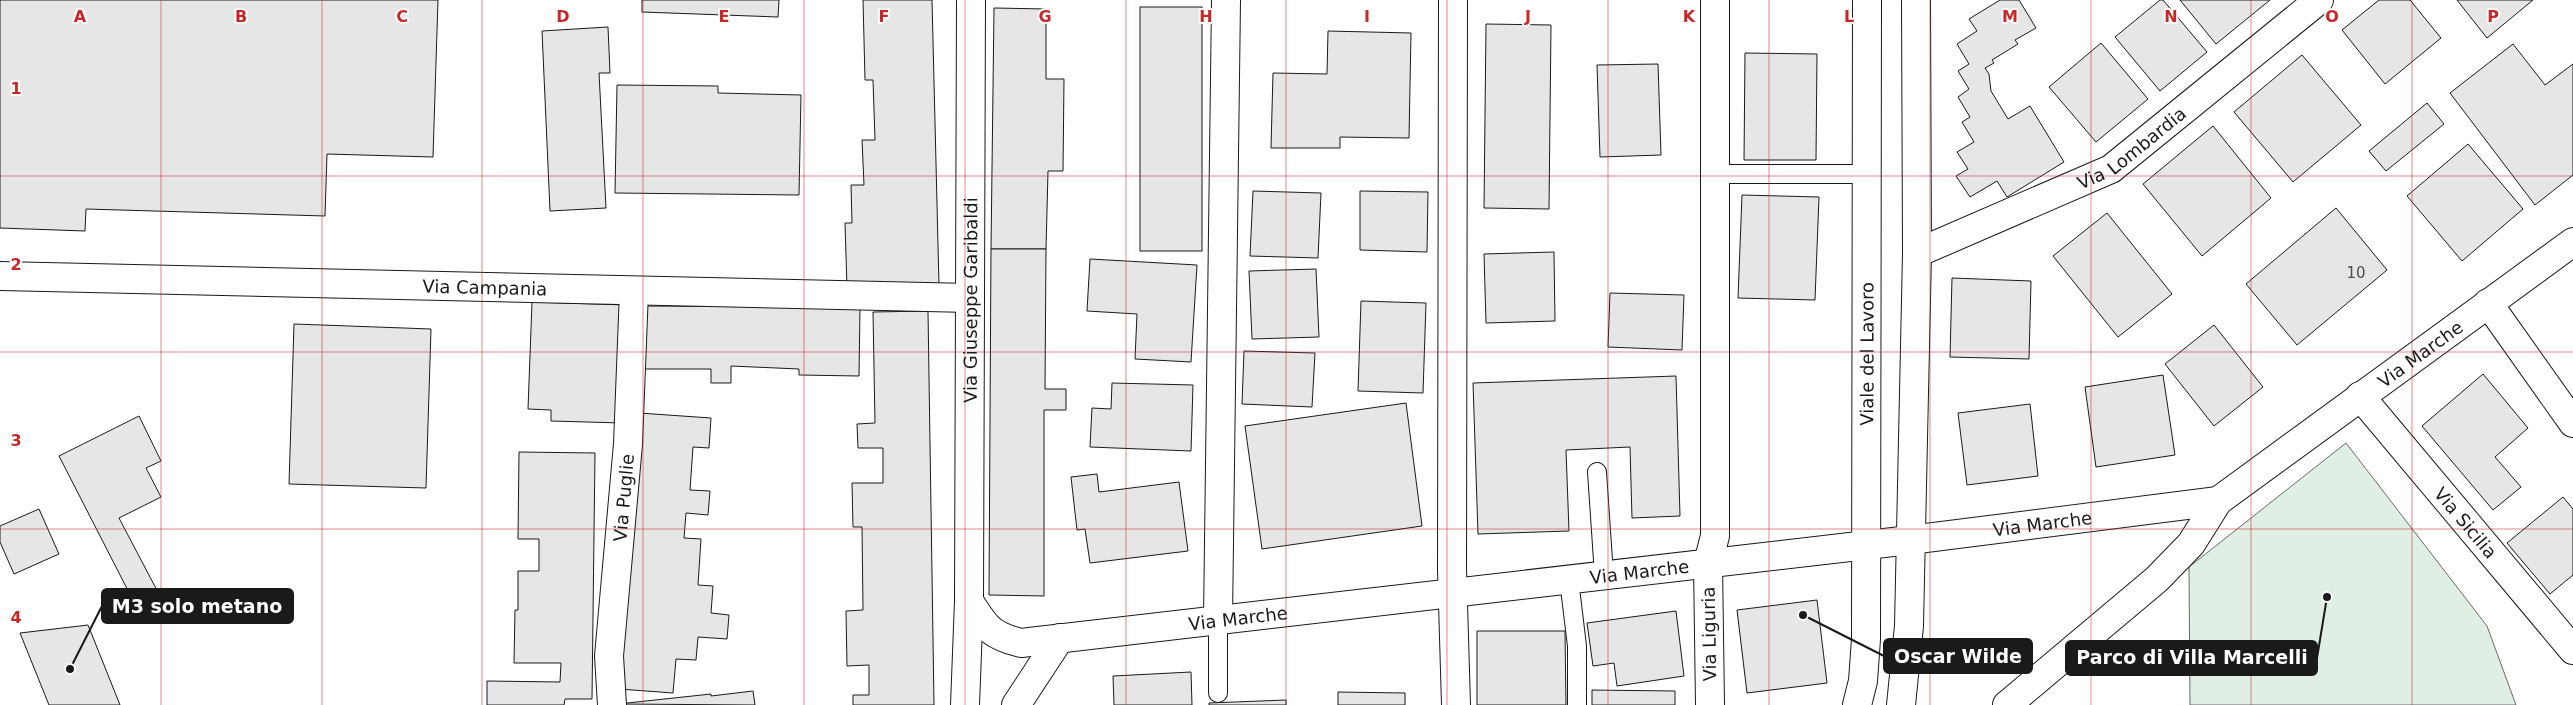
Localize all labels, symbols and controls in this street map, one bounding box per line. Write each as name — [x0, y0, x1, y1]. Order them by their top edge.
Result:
text: A — [74, 7, 87, 26]
text: B — [235, 7, 247, 26]
text: C — [396, 7, 408, 26]
text: D — [556, 7, 570, 26]
text: E — [719, 7, 729, 26]
text: F — [879, 7, 889, 26]
text: G — [1038, 7, 1052, 26]
text: H — [1199, 7, 1213, 26]
text: I — [1364, 7, 1370, 26]
text: J — [1524, 7, 1531, 26]
text: K — [1683, 7, 1696, 26]
text: L — [1844, 7, 1854, 26]
text: M — [2002, 7, 2018, 26]
text: N — [2164, 7, 2178, 26]
text: O — [2325, 7, 2339, 26]
text: P — [2487, 7, 2499, 26]
text: 1 — [10, 79, 22, 98]
street label: Via Lombardia — [2074, 102, 2190, 193]
street label: Via Giuseppe Garibaldi — [959, 197, 981, 403]
text: 2 — [10, 255, 22, 274]
house number: 10 — [2346, 264, 2366, 282]
street label: Via Campania — [422, 275, 547, 299]
street label: Viale del Lavoro — [1856, 282, 1877, 426]
street label: Via Marche — [2374, 316, 2466, 391]
text: 3 — [10, 431, 22, 450]
street label: Via Puglie — [609, 453, 638, 543]
street label: Via Sicilia — [2430, 483, 2502, 562]
street label: Via Marche — [1992, 507, 2093, 540]
street label: Via Marche — [1589, 555, 1690, 588]
street label: Via Liguria — [1698, 586, 1720, 682]
callout: M3 solo metano — [102, 589, 293, 623]
text: M3 solo metano — [112, 595, 282, 617]
street label: Via Marche — [1187, 602, 1289, 634]
text: 4 — [10, 608, 22, 627]
callout: Oscar Wilde — [1884, 639, 2032, 673]
callout: Parco di Villa Marcelli — [2066, 641, 2317, 675]
text: Oscar Wilde — [1894, 645, 2022, 667]
text: Parco di Villa Marcelli — [2076, 646, 2308, 668]

